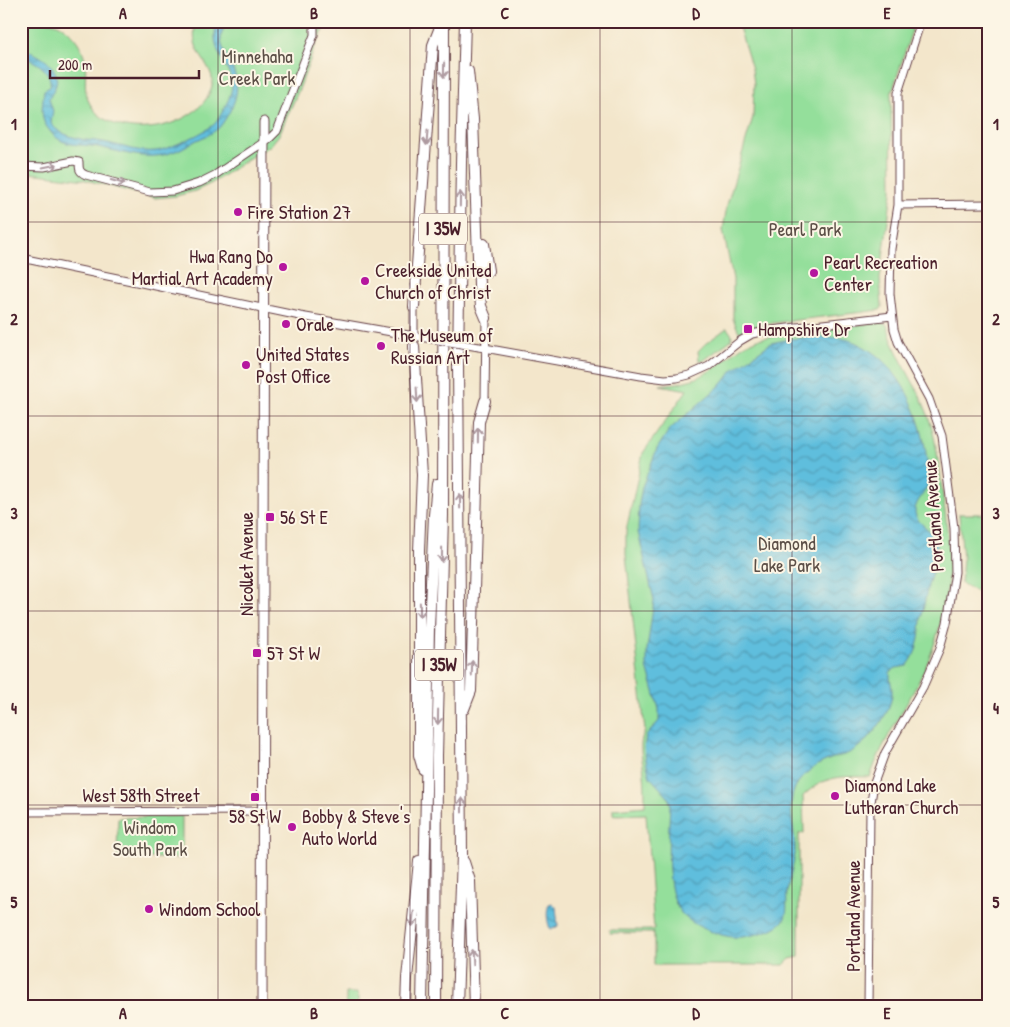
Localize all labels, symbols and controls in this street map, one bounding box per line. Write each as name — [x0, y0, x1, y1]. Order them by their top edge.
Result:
text: A — [119, 2, 127, 24]
text: B — [310, 2, 318, 24]
text: C — [501, 2, 510, 24]
text: D — [692, 2, 700, 24]
text: E — [883, 2, 891, 24]
park label: Minnehaha Creek Park — [219, 43, 296, 91]
scale bar — [50, 48, 199, 80]
text: 200 m — [58, 54, 92, 75]
one-way arrow — [439, 62, 449, 78]
text: 1 — [11, 113, 17, 135]
text: 1 — [993, 113, 999, 135]
one-way arrow — [422, 130, 431, 146]
one-way arrow — [42, 160, 58, 170]
one-way arrow — [109, 178, 125, 187]
one-way arrow — [455, 191, 465, 208]
place label: Fire Station 27 — [247, 199, 351, 225]
marker: Fire Station 27 — [232, 206, 244, 218]
road number: I 35W — [419, 213, 467, 244]
park label: Pearl Park — [769, 216, 841, 242]
place label: Hwa Rang Do Martial Art Academy — [132, 243, 273, 291]
place label: Pearl Recreation Center — [824, 249, 938, 297]
place label: Creekside United Church of Christ — [375, 257, 492, 305]
marker: Hwa Rang Do Martial Art Academy — [277, 261, 289, 273]
marker: Pearl Recreation Center — [808, 267, 820, 279]
marker: Creekside United Church of Christ — [359, 275, 371, 287]
text: 2 — [10, 308, 18, 330]
text: 2 — [992, 308, 1000, 330]
place label: Orale — [296, 311, 334, 337]
place label: Hampshire Dr — [758, 316, 851, 342]
marker: Orale — [280, 318, 292, 330]
place label: The Museum of Russian Art — [391, 322, 493, 370]
marker: Hampshire Dr — [742, 323, 754, 335]
marker: The Museum of Russian Art — [375, 340, 387, 352]
place label: United States Post Office — [256, 341, 349, 389]
marker: United States Post Office — [240, 359, 252, 371]
one-way arrow — [413, 387, 422, 403]
one-way arrow — [474, 427, 483, 443]
street label: Portland Avenue — [916, 459, 950, 573]
one-way arrow — [455, 494, 465, 510]
text: 3 — [10, 502, 18, 524]
text: 3 — [992, 502, 1000, 524]
place label: 56 St E — [280, 504, 329, 530]
street label: Nicollet Avenue — [233, 511, 259, 616]
marker: 56 St E — [264, 511, 276, 523]
park label: Diamond Lake Park — [754, 530, 820, 578]
one-way arrow — [437, 546, 447, 563]
one-way arrow — [415, 602, 425, 618]
place label: 57 St W — [267, 640, 320, 666]
marker: 57 St W — [251, 647, 263, 659]
road number: I 35W — [415, 650, 463, 680]
one-way arrow — [468, 660, 477, 676]
text: 4 — [11, 697, 17, 719]
text: 4 — [993, 697, 999, 719]
one-way arrow — [433, 709, 443, 725]
place label: Diamond Lake Lutheran Church — [845, 772, 958, 820]
street label: West 58th Street — [83, 782, 200, 808]
marker: Diamond Lake Lutheran Church — [829, 790, 841, 802]
marker: 58 St W — [249, 791, 261, 803]
one-way arrow — [457, 798, 467, 814]
place label: 58 St W — [229, 803, 281, 829]
place label: Bobby & Steve's Auto World — [302, 803, 410, 851]
park label: Windom South Park — [113, 814, 187, 862]
marker: Bobby & Steve's Auto World — [286, 821, 298, 833]
street label: Portland Avenue — [840, 860, 866, 972]
text: 5 — [11, 891, 18, 913]
text: 5 — [993, 891, 1000, 913]
place label: Windom School — [159, 896, 261, 922]
marker: Windom School — [143, 903, 155, 915]
one-way arrow — [409, 911, 418, 927]
one-way arrow — [468, 949, 477, 965]
text: A — [119, 1002, 127, 1024]
text: B — [310, 1002, 318, 1024]
text: C — [501, 1002, 510, 1024]
text: D — [692, 1002, 700, 1024]
text: E — [883, 1002, 891, 1024]

